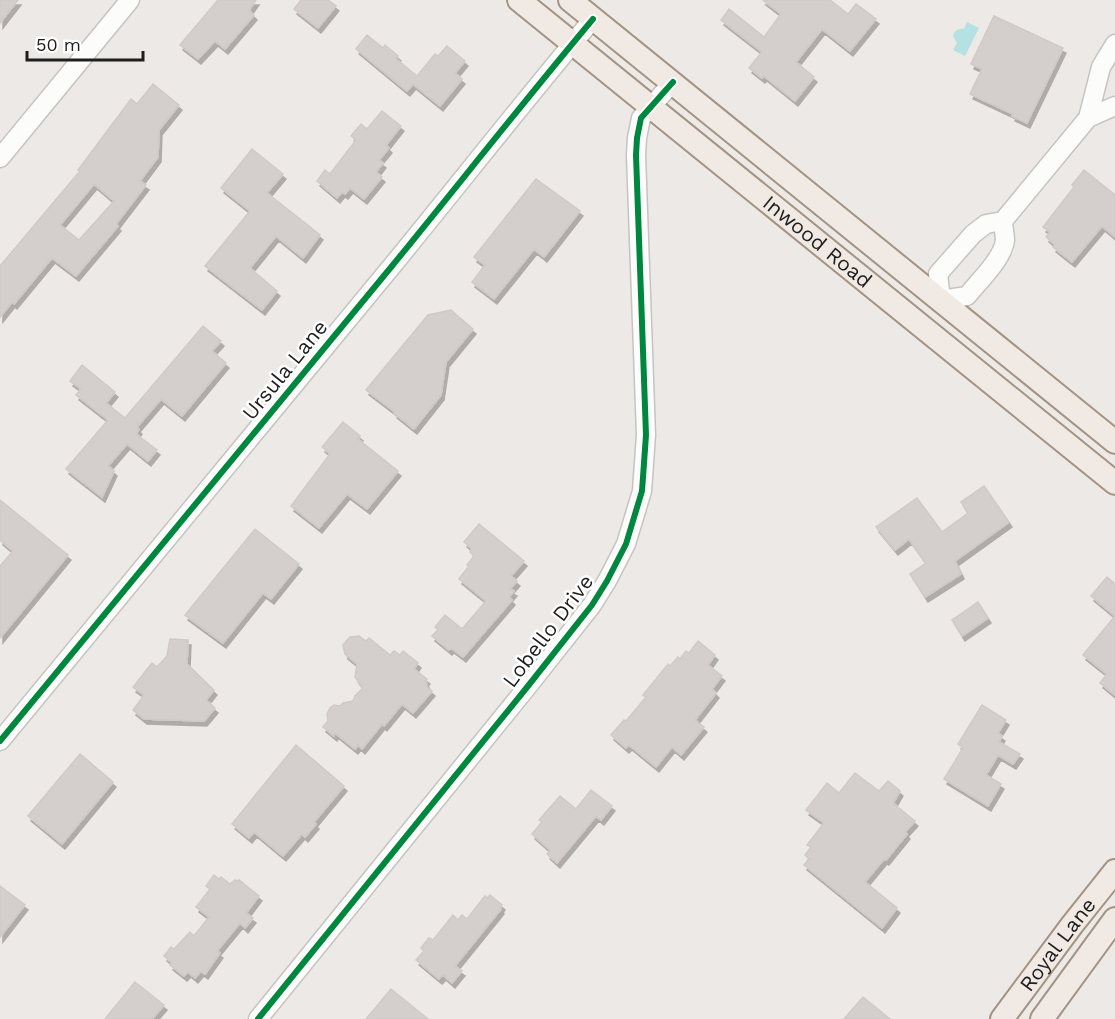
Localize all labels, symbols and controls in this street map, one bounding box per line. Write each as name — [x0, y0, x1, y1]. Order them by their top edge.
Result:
scale bar — [27, 24, 142, 62]
text: 50 m — [36, 34, 81, 55]
street label: Inwood Road — [758, 190, 877, 293]
street label: Ursula Lane — [237, 315, 333, 425]
street label: Lobello Drive — [497, 569, 598, 692]
street label: Royal Lane — [1014, 892, 1101, 996]

